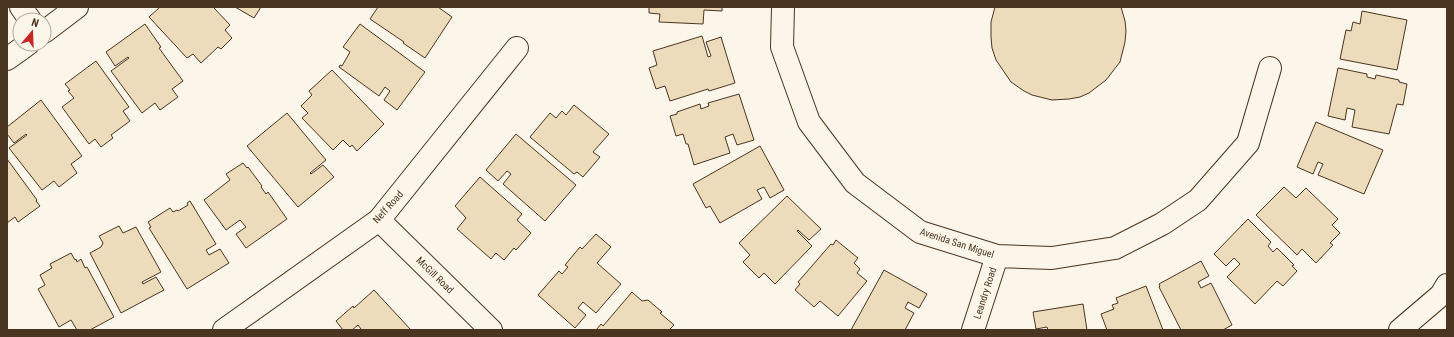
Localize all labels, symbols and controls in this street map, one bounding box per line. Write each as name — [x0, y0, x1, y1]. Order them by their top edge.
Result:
north arrow — [12, 12, 52, 52]
text: N — [30, 16, 41, 30]
street label: Neff Road — [371, 189, 405, 225]
street label: Avenida San Miguel — [919, 226, 995, 260]
street label: McGill Road — [414, 255, 456, 295]
street label: Leandry Road — [971, 266, 999, 320]

